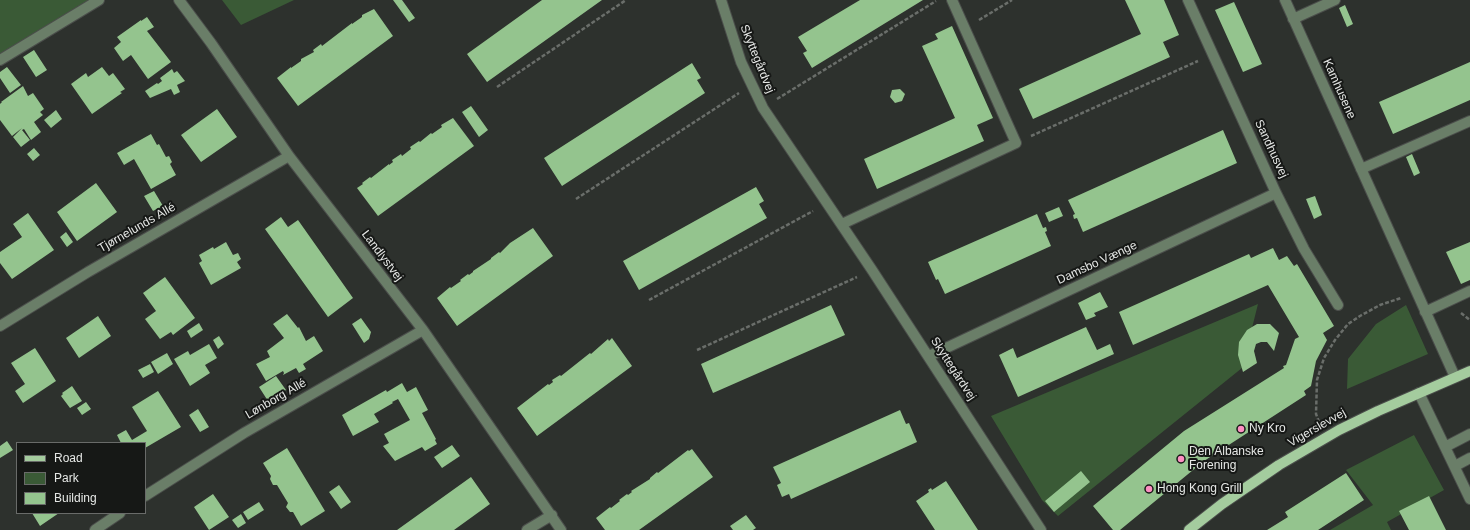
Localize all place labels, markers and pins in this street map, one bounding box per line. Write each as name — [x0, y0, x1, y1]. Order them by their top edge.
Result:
place label: Ny Kro — [1249, 422, 1286, 436]
marker: Ny Kro — [1236, 424, 1246, 434]
place label: Den Albanske Forening — [1189, 445, 1264, 473]
marker: Den Albanske Forening — [1176, 454, 1186, 464]
place label: Hong Kong Grill — [1157, 482, 1242, 496]
marker: Hong Kong Grill — [1144, 484, 1154, 494]

